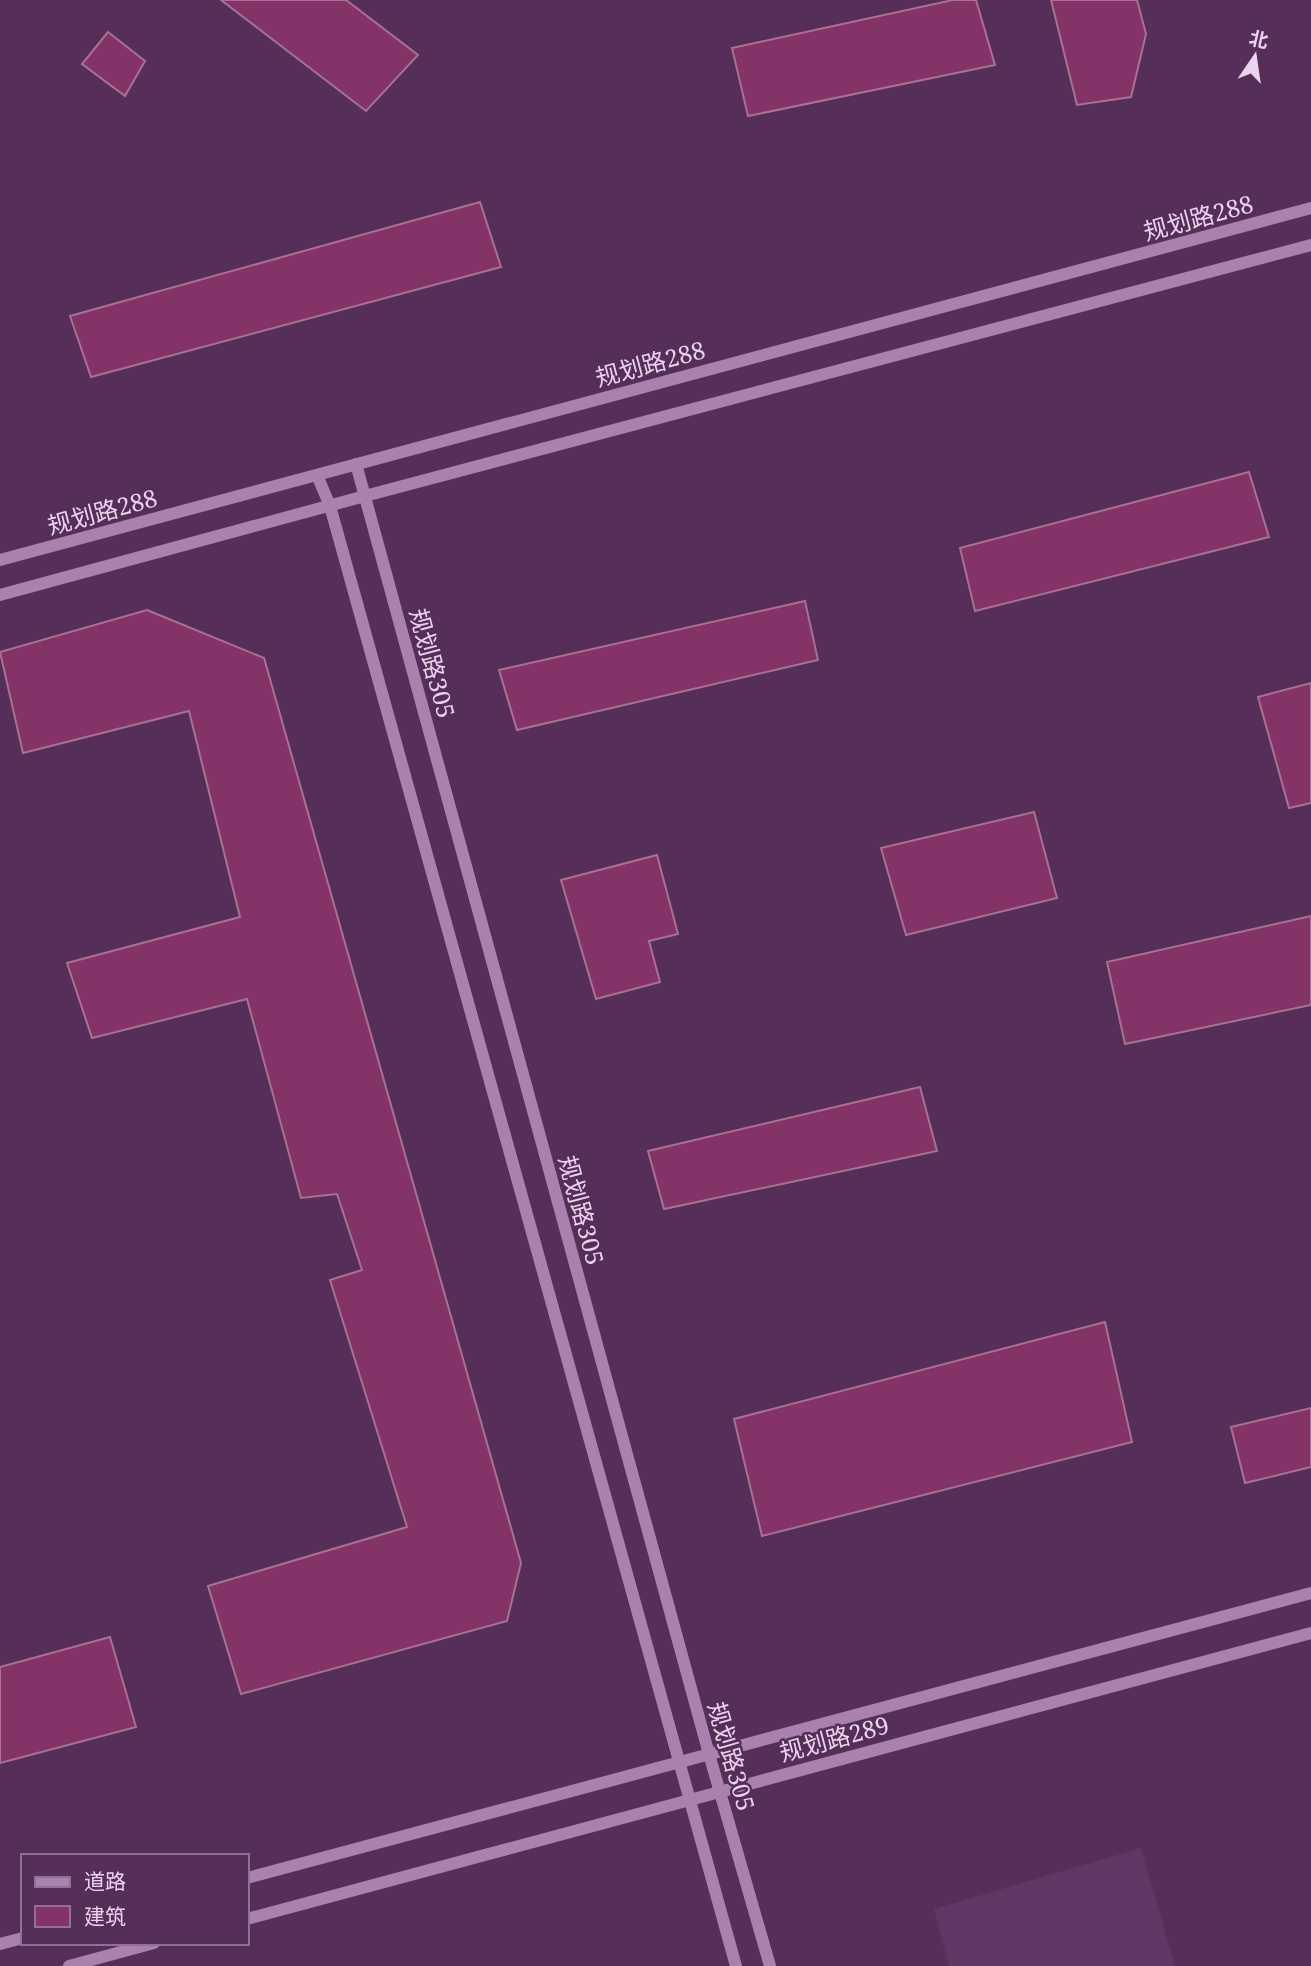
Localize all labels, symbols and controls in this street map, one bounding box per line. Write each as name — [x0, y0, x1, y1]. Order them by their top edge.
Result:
north arrow — [1220, 21, 1290, 91]
text: 北 — [1247, 25, 1271, 54]
street label: 规划路288 — [1140, 187, 1256, 247]
street label: 规划路288 — [592, 333, 708, 393]
street label: 规划路288 — [44, 481, 160, 541]
street label: 规划路305 — [403, 605, 463, 721]
street label: 规划路305 — [552, 1152, 612, 1268]
street label: 规划路305 — [701, 1698, 763, 1814]
street label: 规划路289 — [776, 1708, 892, 1768]
legend — [21, 1854, 248, 1945]
text: 道路 — [84, 1867, 126, 1895]
text: 建筑 — [84, 1902, 126, 1930]

